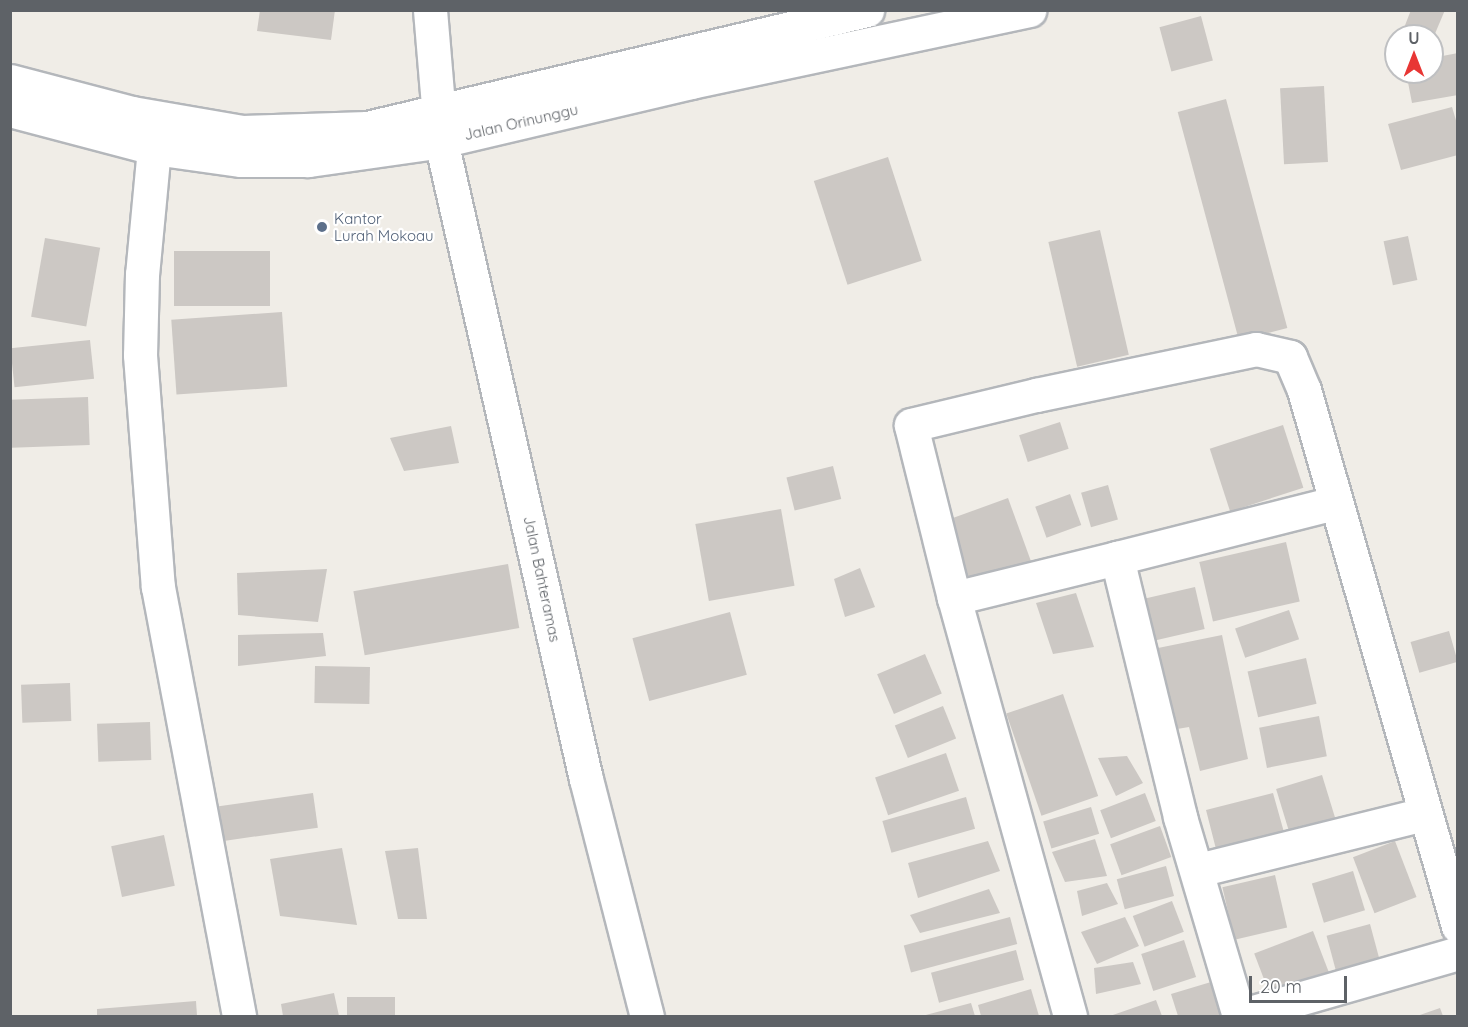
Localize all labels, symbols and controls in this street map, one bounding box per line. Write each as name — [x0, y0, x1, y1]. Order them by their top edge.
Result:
north arrow — [1384, 24, 1444, 84]
text: U — [1408, 28, 1420, 48]
street label: Jalan Orinunggu — [462, 100, 580, 144]
place label: Kantor Lurah Mokoau — [334, 209, 434, 244]
marker: Kantor Lurah Mokoau — [315, 220, 329, 234]
street label: Jalan Bahteramas — [520, 514, 564, 644]
scale bar — [1252, 964, 1350, 1002]
text: 20 m — [1260, 975, 1302, 998]

